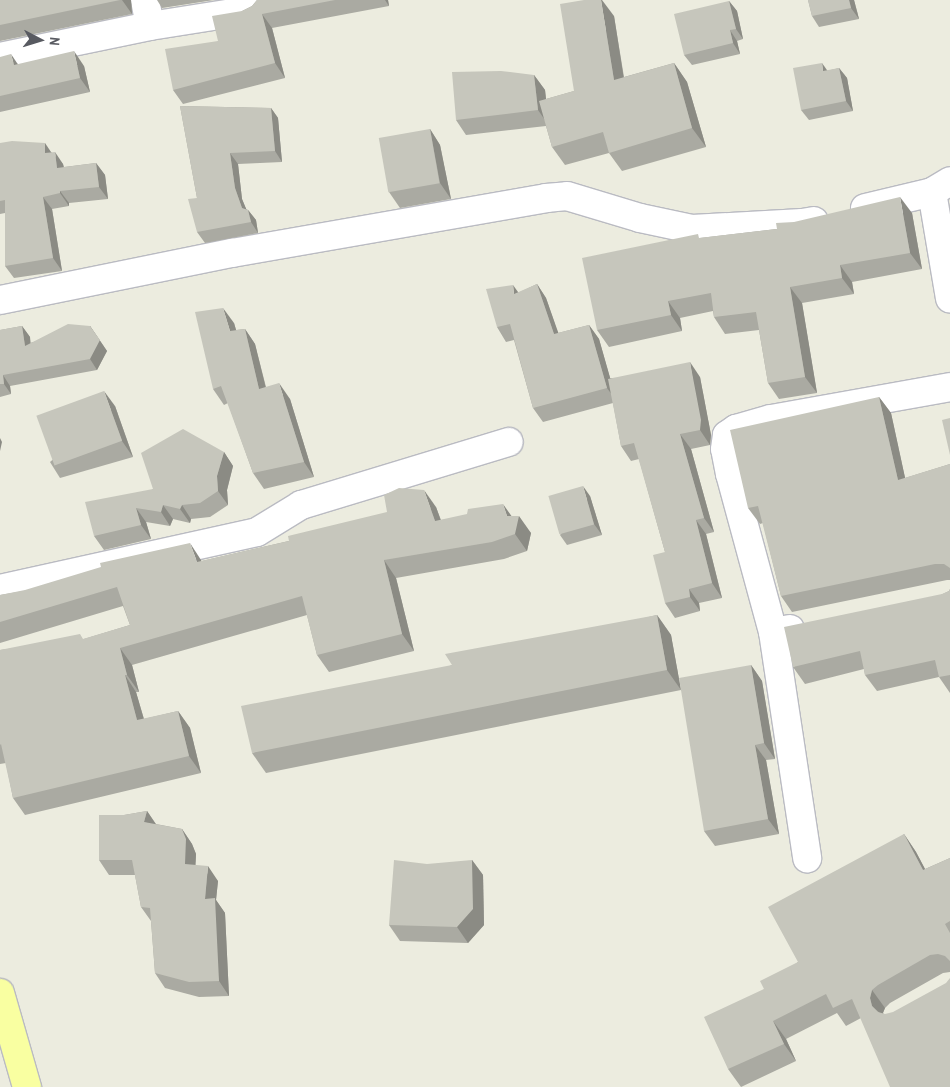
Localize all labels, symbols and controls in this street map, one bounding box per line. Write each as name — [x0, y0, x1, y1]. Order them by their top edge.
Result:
north arrow — [15, 15, 65, 65]
text: N — [46, 36, 64, 46]

